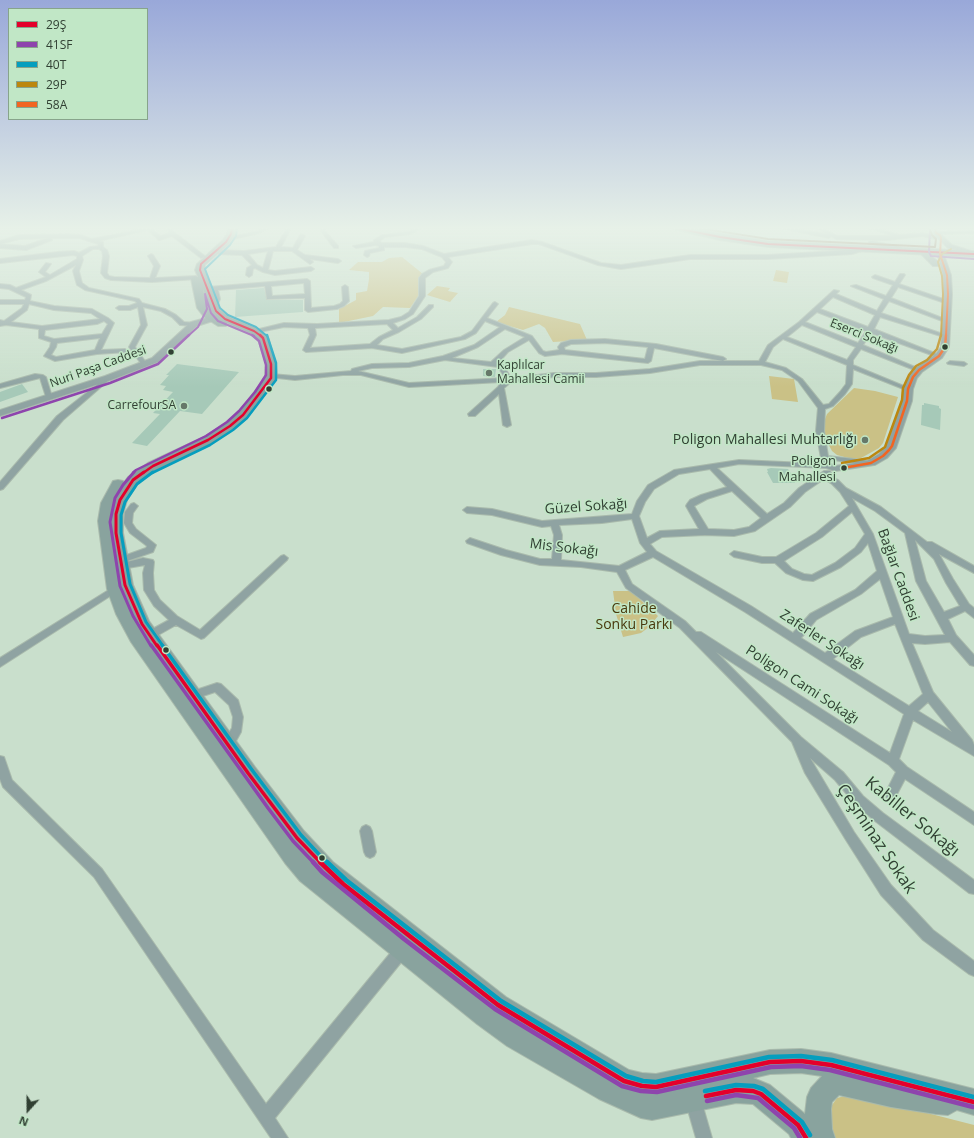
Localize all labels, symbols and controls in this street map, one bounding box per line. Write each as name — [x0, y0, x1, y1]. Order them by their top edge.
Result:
legend — [8, 8, 148, 120]
text: 29Ş — [46, 16, 66, 33]
text: 41SF — [46, 36, 73, 53]
text: 40T — [46, 56, 66, 73]
text: 29P — [46, 76, 67, 93]
text: 58A — [46, 96, 67, 113]
street label: Eserci Sokağı — [828, 316, 900, 356]
unlabelled marker — [940, 342, 950, 352]
street label: Nuri Paşa Caddesi — [48, 343, 148, 391]
unlabelled marker — [166, 347, 176, 357]
place label: Kaplılcar Mahallesi Camii — [497, 359, 585, 387]
marker: Kaplılcar Mahallesi Camii — [484, 368, 494, 378]
unlabelled marker — [264, 384, 274, 394]
place label: CarrefourSA — [108, 399, 176, 413]
marker: CarrefourSA — [179, 401, 189, 411]
place label: Poligon Mahallesi Muhtarlığı — [673, 432, 857, 448]
marker: Poligon Mahallesi Muhtarlığı — [860, 435, 870, 445]
place label: Poligon Mahallesi — [779, 453, 836, 484]
marker: Poligon Mahallesi — [839, 463, 849, 473]
street label: Güzel Sokağı — [544, 496, 628, 518]
street label: Bağlar Caddesi — [874, 527, 922, 623]
street label: Mis Sokağı — [529, 535, 599, 561]
park label: Cahide Sonku Parkı — [595, 601, 673, 634]
street label: Zaferler Sokağı — [777, 606, 867, 674]
street label: Poligon Cami Sokağı — [742, 642, 862, 728]
unlabelled marker — [161, 645, 171, 655]
street label: Kabiller Sokağı — [861, 773, 963, 861]
street label: Çeşminaz Sokak — [832, 780, 920, 898]
unlabelled marker — [317, 853, 327, 863]
north arrow — [8, 1090, 48, 1130]
text: N — [17, 1113, 30, 1130]

